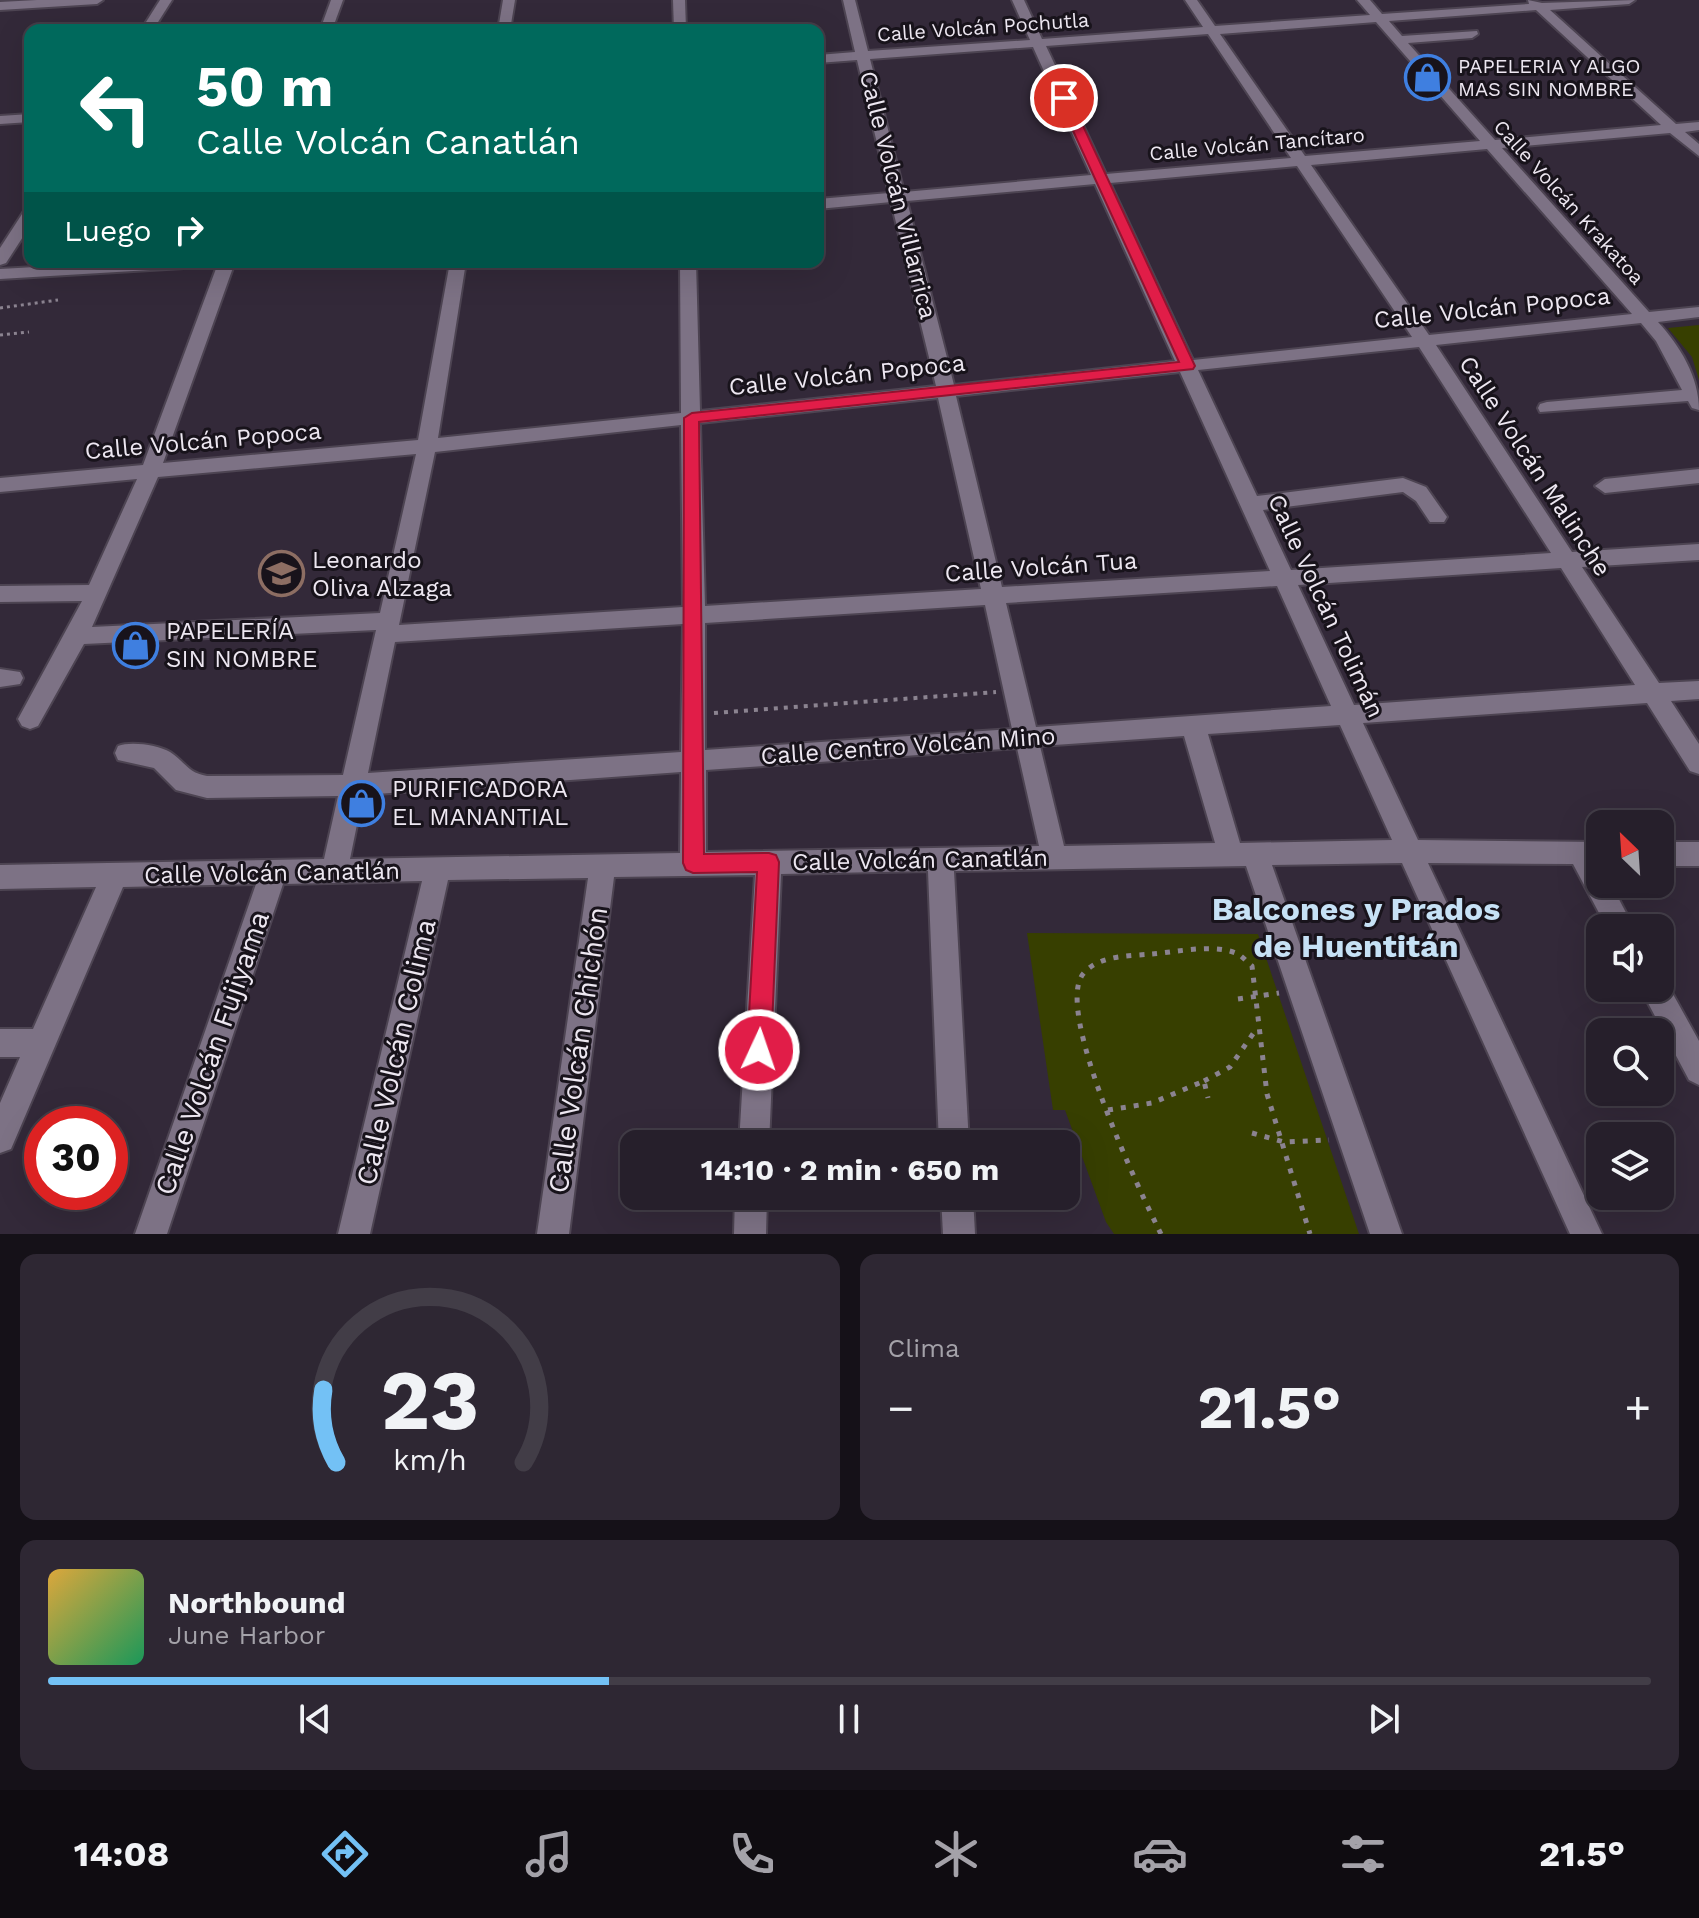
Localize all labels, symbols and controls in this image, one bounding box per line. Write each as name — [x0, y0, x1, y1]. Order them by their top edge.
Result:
street label: Calle Volcán Pochutla — [876, 8, 1090, 46]
shop icon: PAPELERIA Y ALGO MAS SIN NOMBRE — [1403, 53, 1451, 101]
text: 50 m — [196, 54, 333, 120]
place label: PAPELERIA Y ALGO MAS SIN NOMBRE — [1458, 54, 1640, 101]
icon: left — [64, 56, 168, 160]
pin — [1030, 64, 1098, 132]
street label: Calle Volcán Villarrica — [854, 68, 942, 322]
icon: arrive — [1042, 76, 1086, 120]
street label: Calle Volcán Krakatoa — [1489, 115, 1649, 289]
text: Calle Volcán Canatlán — [196, 121, 580, 163]
street label: Calle Volcán Tancítaro — [1148, 123, 1366, 165]
icon: right — [167, 208, 211, 252]
text: Luego — [64, 213, 151, 248]
street label: Calle Volcán Popoca — [1372, 282, 1612, 334]
street label: Calle Volcán Popoca — [727, 349, 967, 401]
street label: Calle Volcán Malinche — [1453, 351, 1617, 581]
street label: Calle Volcán Popoca — [83, 417, 323, 465]
street label: Calle Volcán Tolimán — [1262, 490, 1390, 722]
place label: Leonardo Oliva Alzaga — [312, 546, 452, 602]
street label: Calle Volcán Tua — [944, 546, 1138, 588]
school or university icon: Leonardo Oliva Alzaga — [257, 550, 305, 598]
place label: PAPELERÍA SIN NOMBRE — [166, 617, 317, 673]
shop icon: PAPELERÍA SIN NOMBRE — [111, 621, 159, 669]
street label: Calle Centro Volcán Mino — [760, 722, 1056, 770]
place label: PURIFICADORA EL MANANTIAL — [392, 775, 568, 831]
shop icon: PURIFICADORA EL MANANTIAL — [337, 779, 385, 827]
north arrow — [1586, 810, 1674, 898]
map controls — [1586, 810, 1674, 1210]
street label: Calle Volcán Canatlán — [792, 844, 1048, 876]
street label: Calle Volcán Canatlán — [144, 857, 400, 889]
district label: Balcones y Prados de Huentitán — [1212, 890, 1500, 965]
street label: Calle Volcán Chichón — [542, 905, 614, 1195]
street label: Calle Volcán Fujiyama — [148, 907, 276, 1199]
button: sound — [1586, 914, 1674, 1002]
street label: Calle Volcán Colima — [349, 916, 443, 1188]
position arrow — [717, 1008, 801, 1092]
button: search — [1586, 1018, 1674, 1106]
speed limit sign: 30 — [24, 1106, 128, 1210]
button: layers — [1586, 1122, 1674, 1210]
text: 14:10 · 2 min · 650 m — [701, 1152, 999, 1187]
text: Clima — [888, 1333, 960, 1363]
text: 23 — [380, 1352, 479, 1449]
text: 21.5° — [1197, 1372, 1341, 1443]
text: − — [888, 1382, 914, 1434]
text: + — [1624, 1382, 1651, 1434]
text: km/h — [393, 1443, 467, 1477]
text: Northbound — [168, 1585, 345, 1620]
text: June Harbor — [168, 1620, 325, 1650]
icon: previous — [293, 1697, 337, 1741]
icon: pause — [827, 1697, 871, 1741]
icon: next — [1362, 1697, 1406, 1741]
icon: directions — [317, 1826, 373, 1882]
icon: music — [521, 1826, 577, 1882]
icon: phone — [724, 1826, 780, 1882]
icon: climate — [928, 1826, 984, 1882]
icon: car — [1132, 1826, 1188, 1882]
icon: filters — [1335, 1826, 1391, 1882]
text: 14:08 — [74, 1833, 169, 1875]
text: 21.5° — [1539, 1833, 1625, 1875]

